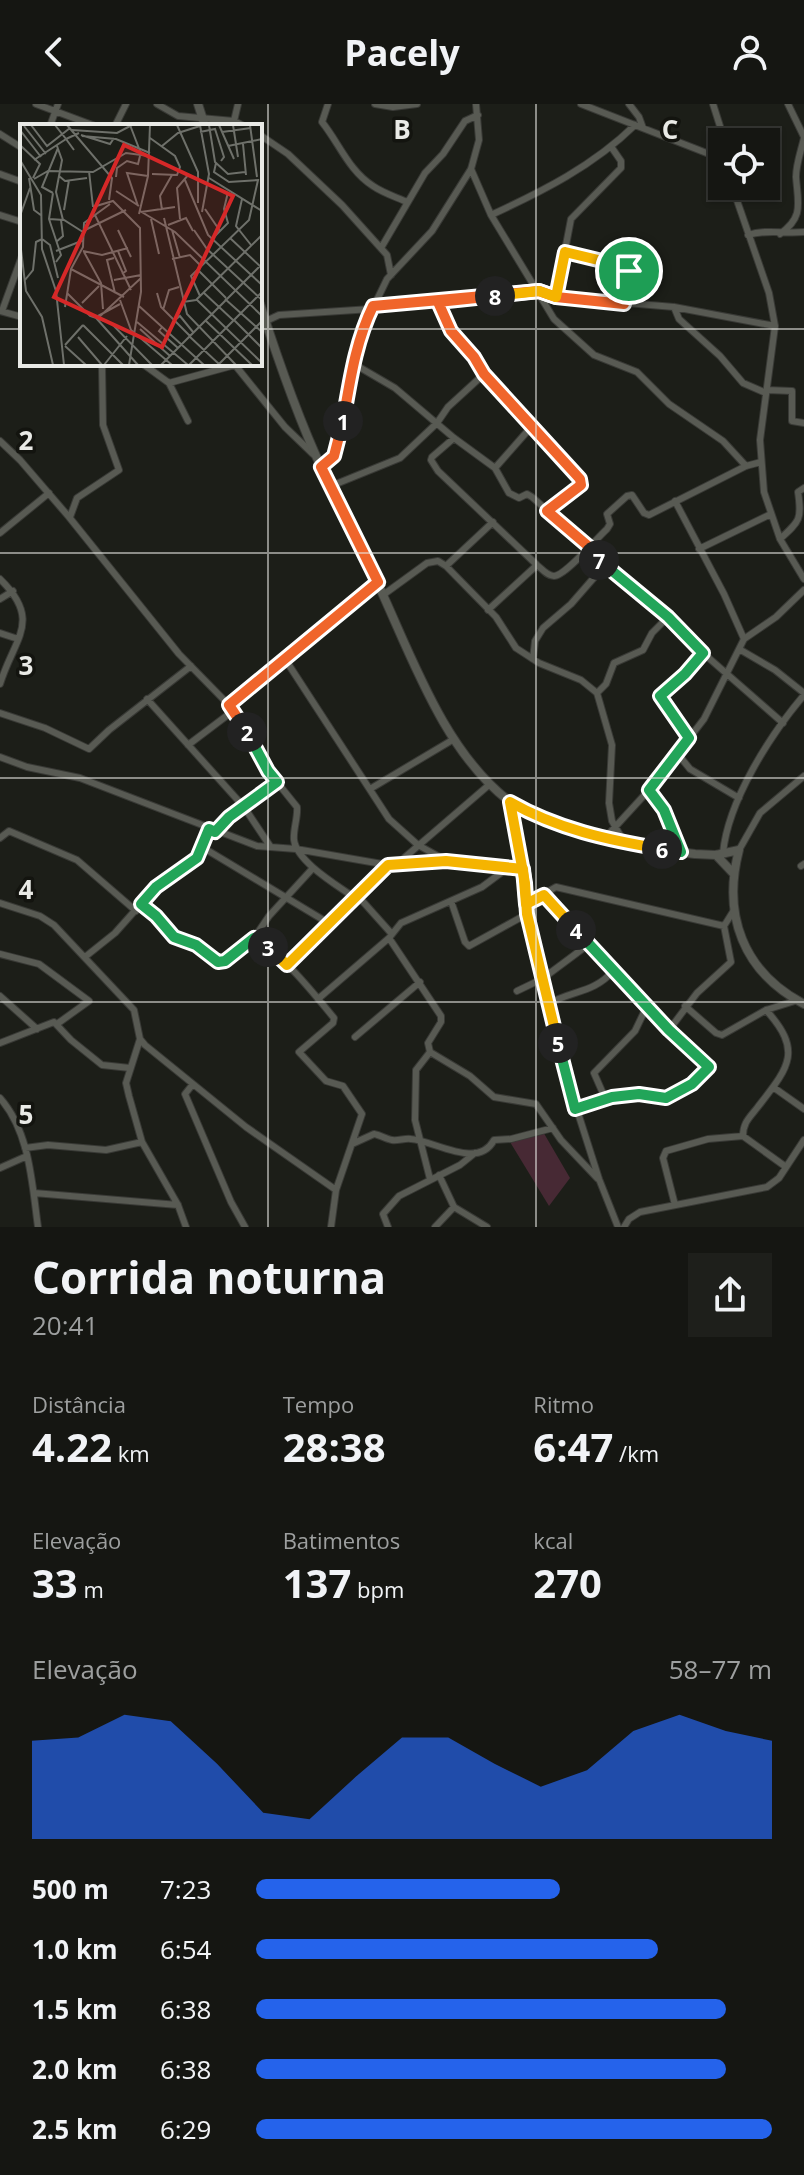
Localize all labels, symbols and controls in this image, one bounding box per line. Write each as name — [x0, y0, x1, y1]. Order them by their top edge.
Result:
text: Pacely — [344, 28, 460, 77]
icon: back — [32, 30, 76, 74]
icon: person — [728, 30, 772, 74]
text: B — [393, 111, 411, 147]
text: C — [662, 111, 678, 147]
inset map — [20, 124, 262, 366]
map controls — [708, 128, 780, 200]
button: locate — [708, 128, 780, 200]
pin — [595, 237, 663, 305]
icon: arrive — [607, 249, 651, 293]
pin: 8 — [475, 276, 515, 316]
text: 8 — [489, 281, 501, 311]
pin: 1 — [323, 401, 363, 441]
text: 1 — [337, 406, 349, 436]
text: 2 — [19, 422, 34, 458]
pin: 7 — [579, 540, 619, 580]
text: 7 — [593, 545, 605, 575]
text: 3 — [19, 647, 33, 683]
pin: 2 — [227, 712, 267, 752]
text: 2 — [241, 717, 253, 747]
pin: 6 — [642, 829, 682, 869]
text: 6 — [656, 834, 668, 864]
text: 4 — [19, 871, 34, 907]
pin: 4 — [556, 910, 596, 950]
text: 4 — [570, 915, 582, 945]
pin: 3 — [248, 927, 288, 967]
text: 3 — [262, 932, 274, 962]
pin: 5 — [538, 1023, 578, 1063]
text: 5 — [552, 1028, 564, 1058]
text: 5 — [19, 1096, 33, 1132]
text: Corrida noturna — [32, 1247, 386, 1307]
button: share — [688, 1253, 772, 1337]
text: 20:41 — [32, 1307, 98, 1343]
text: Distância — [32, 1389, 126, 1419]
text: Tempo — [283, 1389, 354, 1419]
text: Ritmo — [533, 1389, 594, 1419]
text: 4.22 — [32, 1419, 112, 1474]
text: 28:38 — [283, 1419, 386, 1474]
text: 6:47 — [533, 1419, 613, 1474]
text: km — [112, 1438, 150, 1468]
text: /km — [613, 1438, 659, 1468]
text: Elevação — [32, 1525, 121, 1555]
text: Batimentos — [283, 1525, 400, 1555]
text: kcal — [533, 1525, 573, 1555]
text: 33 — [32, 1555, 78, 1610]
text: 137 — [283, 1555, 351, 1610]
text: 270 — [533, 1555, 602, 1610]
text: m — [78, 1574, 104, 1604]
text: bpm — [351, 1574, 404, 1604]
text: Elevação — [32, 1651, 138, 1687]
text: 58–77 m — [669, 1651, 772, 1687]
text: 500 m — [32, 1871, 109, 1907]
text: 7:23 — [160, 1871, 211, 1907]
text: 1.0 km — [32, 1931, 118, 1967]
text: 6:54 — [160, 1931, 211, 1967]
text: 1.5 km — [32, 1991, 118, 2027]
text: 6:38 — [160, 1991, 211, 2027]
text: 2.0 km — [32, 2051, 118, 2087]
text: 6:38 — [160, 2051, 211, 2087]
text: 2.5 km — [32, 2111, 118, 2147]
text: 6:29 — [160, 2111, 211, 2147]

